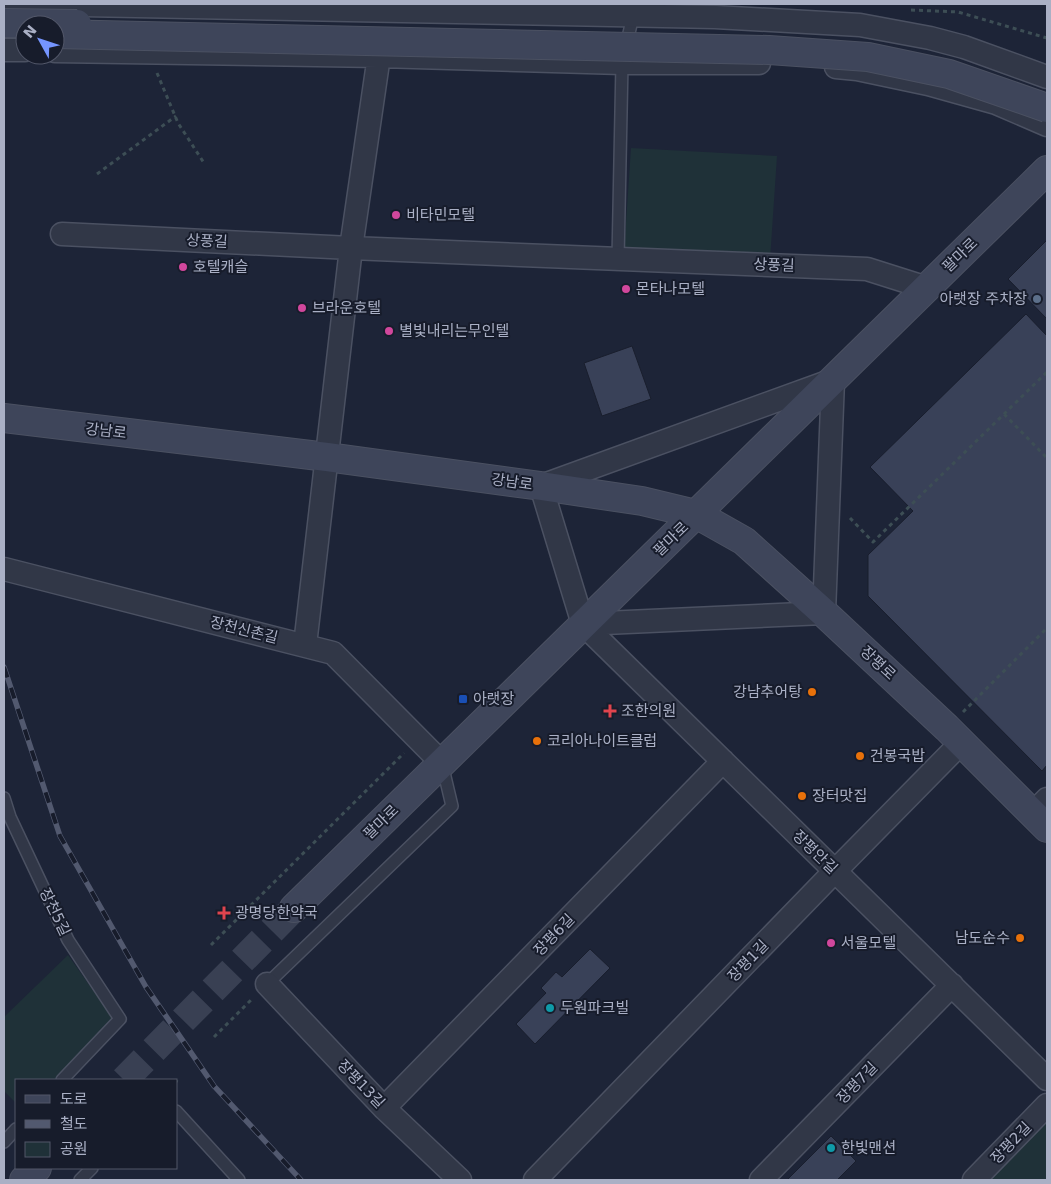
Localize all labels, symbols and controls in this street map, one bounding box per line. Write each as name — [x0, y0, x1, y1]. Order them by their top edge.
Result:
north arrow — [15, 15, 65, 65]
text: N — [20, 22, 40, 41]
place label: 비타민모텔 — [406, 206, 475, 224]
marker: 비타민모텔 — [390, 209, 402, 221]
street label: 상풍길 — [186, 231, 228, 251]
street label: 팔마로 — [939, 234, 981, 276]
street label: 상풍길 — [753, 255, 795, 275]
place label: 호텔캐슬 — [193, 258, 248, 276]
marker: 호텔캐슬 — [177, 261, 189, 273]
place label: 몬타나모텔 — [636, 280, 705, 298]
marker: 몬타나모텔 — [620, 283, 632, 295]
place label: 아랫장 주차장 — [939, 290, 1027, 308]
marker: 아랫장 주차장 — [1031, 293, 1043, 305]
place label: 브라운호텔 — [312, 299, 381, 317]
marker: 브라운호텔 — [296, 302, 308, 314]
place label: 별빛내리는무인텔 — [399, 322, 509, 340]
marker: 별빛내리는무인텔 — [383, 325, 395, 337]
street label: 강남로 — [84, 420, 128, 442]
street label: 강남로 — [490, 470, 534, 494]
street label: 팔마로 — [650, 518, 692, 560]
street label: 장천신촌길 — [208, 613, 280, 647]
street label: 장평로 — [857, 642, 899, 684]
place label: 강남추어탕 — [733, 683, 802, 701]
marker: 강남추어탕 — [806, 686, 818, 698]
place label: 아랫장 — [473, 690, 515, 708]
marker: 아랫장 — [457, 693, 469, 705]
place label: 조한의원 — [621, 702, 676, 720]
marker: 조한의원 — [603, 704, 617, 718]
place label: 코리아나이트클럽 — [547, 732, 657, 750]
marker: 코리아나이트클럽 — [531, 735, 543, 747]
place label: 건봉국밥 — [870, 747, 925, 765]
marker: 건봉국밥 — [854, 750, 866, 762]
place label: 장터맛집 — [812, 787, 867, 805]
marker: 장터맛집 — [796, 790, 808, 802]
street label: 팔마로 — [360, 801, 402, 843]
street label: 장평안길 — [789, 826, 841, 878]
street label: 장천5길 — [36, 885, 74, 939]
place label: 광명당한약국 — [235, 904, 318, 922]
marker: 광명당한약국 — [217, 906, 231, 920]
street label: 장평6길 — [530, 910, 578, 960]
place label: 남도순수 — [955, 929, 1010, 947]
marker: 남도순수 — [1014, 932, 1026, 944]
place label: 서울모텔 — [841, 934, 896, 952]
street label: 장평1길 — [724, 936, 772, 986]
marker: 서울모텔 — [825, 937, 837, 949]
place label: 두원파크빌 — [560, 999, 629, 1017]
marker: 두원파크빌 — [544, 1002, 556, 1014]
street label: 장평13길 — [334, 1056, 388, 1112]
street label: 장평7길 — [833, 1058, 881, 1108]
legend — [15, 1079, 178, 1169]
text: 도로 — [60, 1090, 88, 1108]
text: 철도 — [60, 1115, 88, 1133]
street label: 장평2길 — [987, 1118, 1035, 1168]
place label: 한빛맨션 — [841, 1139, 896, 1157]
text: 공원 — [60, 1140, 88, 1158]
marker: 한빛맨션 — [825, 1142, 837, 1154]

